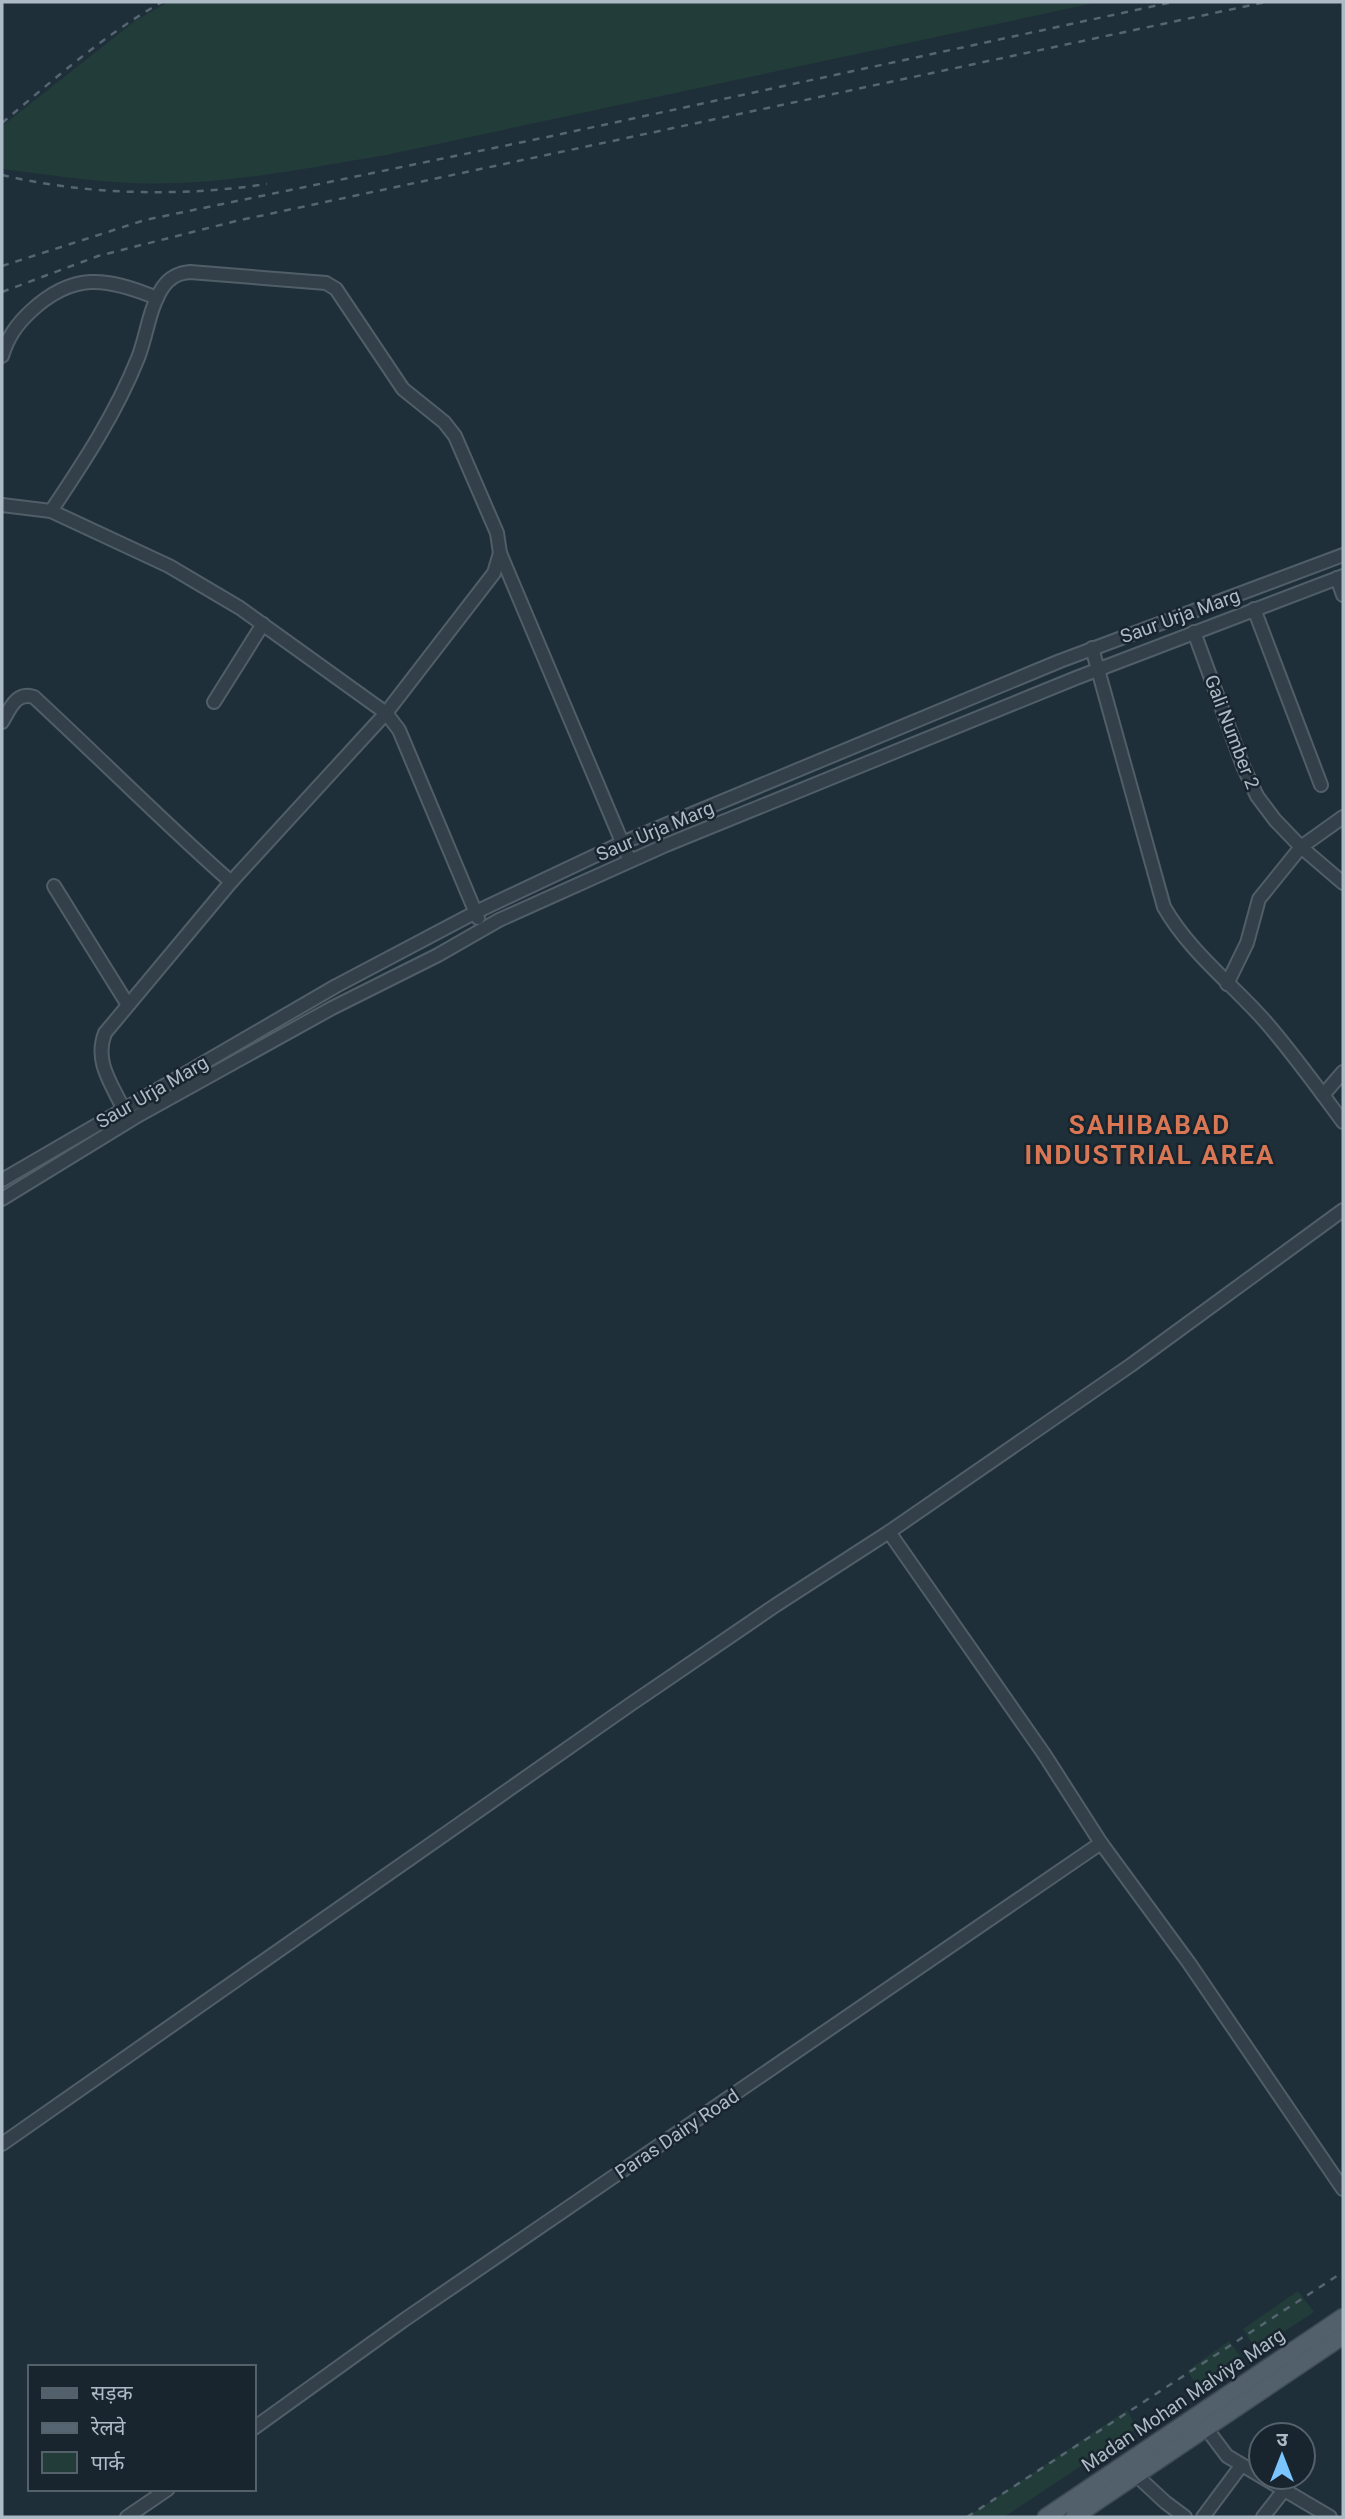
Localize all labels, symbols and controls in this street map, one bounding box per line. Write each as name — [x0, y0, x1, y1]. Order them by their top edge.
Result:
street label: Saur Urja Marg — [1117, 584, 1243, 648]
street label: Gali Number 2 — [1200, 672, 1264, 792]
street label: Saur Urja Marg — [593, 796, 717, 866]
street label: Saur Urja Marg — [92, 1051, 212, 1133]
district label: SAHIBABAD INDUSTRIAL AREA — [1025, 1110, 1275, 1170]
street label: Paras Dairy Road — [611, 2084, 743, 2184]
street label: Madan Mohan Malviya Marg — [1077, 2323, 1289, 2477]
legend — [28, 2365, 256, 2491]
text: सड़क — [91, 2381, 133, 2405]
text: रेलवे — [90, 2416, 126, 2440]
north arrow — [1247, 2421, 1317, 2491]
text: उ — [1276, 2428, 1288, 2451]
text: पार्क — [91, 2451, 125, 2475]

